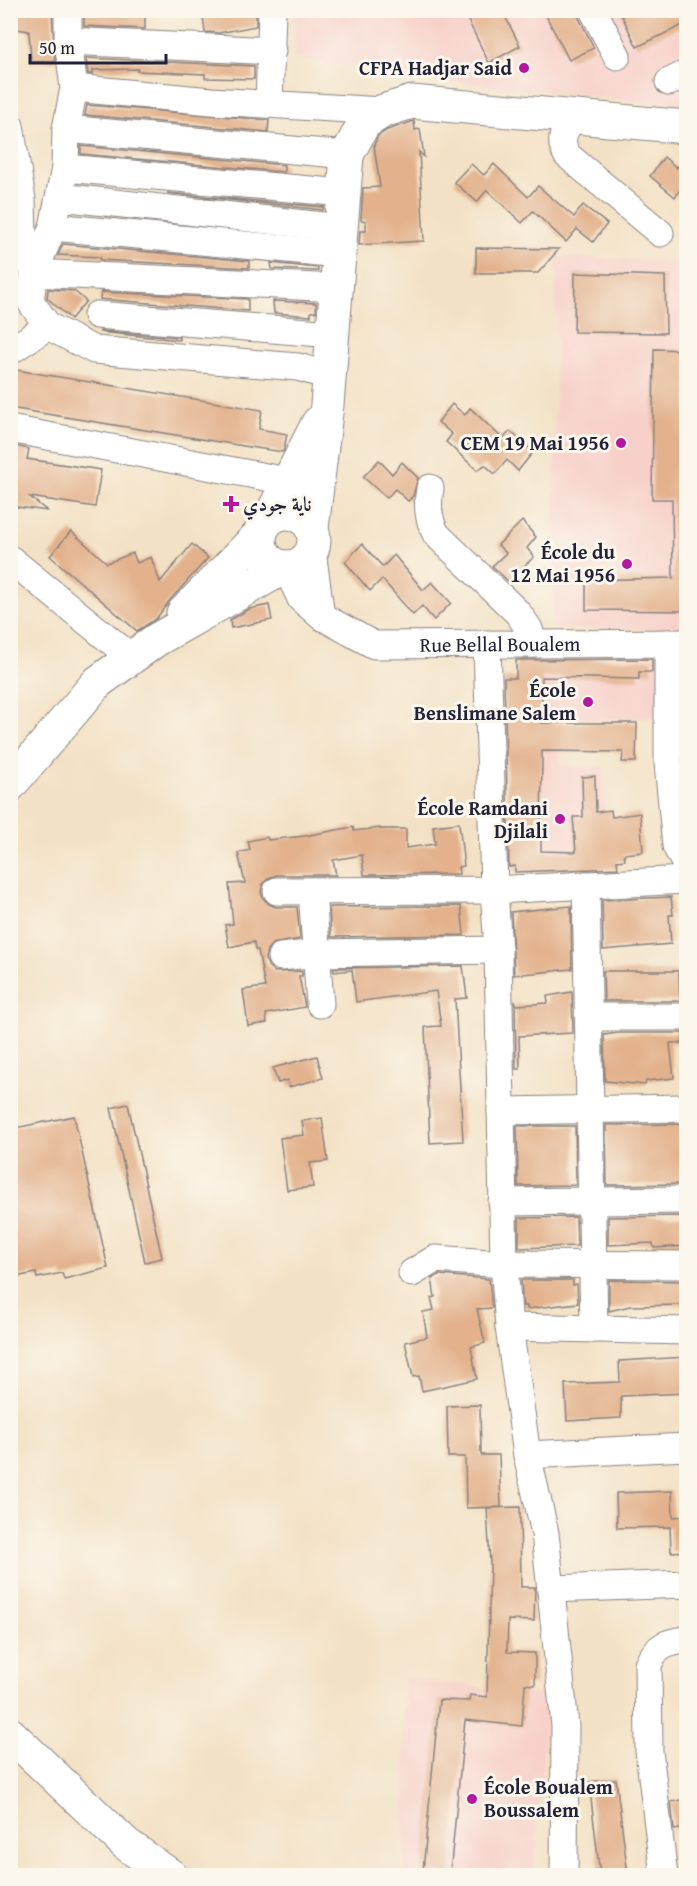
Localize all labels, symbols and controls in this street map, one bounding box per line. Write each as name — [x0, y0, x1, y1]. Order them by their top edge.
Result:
scale bar — [30, 27, 166, 65]
text: 50 m — [39, 34, 75, 61]
place label: CFPA Hadjar Said — [359, 53, 513, 82]
marker: CFPA Hadjar Said — [517, 61, 531, 75]
place label: CEM 19 Mai 1956 — [461, 428, 609, 457]
marker: CEM 19 Mai 1956 — [614, 436, 628, 450]
place label: ناية جودي — [243, 489, 312, 521]
marker: ناية جودي — [224, 497, 238, 511]
place label: École du 12 Mai 1956 — [510, 537, 616, 589]
marker: École du 12 Mai 1956 — [620, 557, 634, 571]
street label: Rue Bellal Boualem — [419, 629, 581, 659]
place label: École Benslimane Salem — [414, 675, 576, 727]
marker: École Benslimane Salem — [581, 695, 595, 709]
place label: École Ramdani Djilali — [417, 793, 548, 845]
marker: École Ramdani Djilali — [553, 812, 567, 826]
place label: École Boualem Boussalem — [484, 1772, 613, 1824]
marker: École Boualem Boussalem — [465, 1792, 479, 1806]

